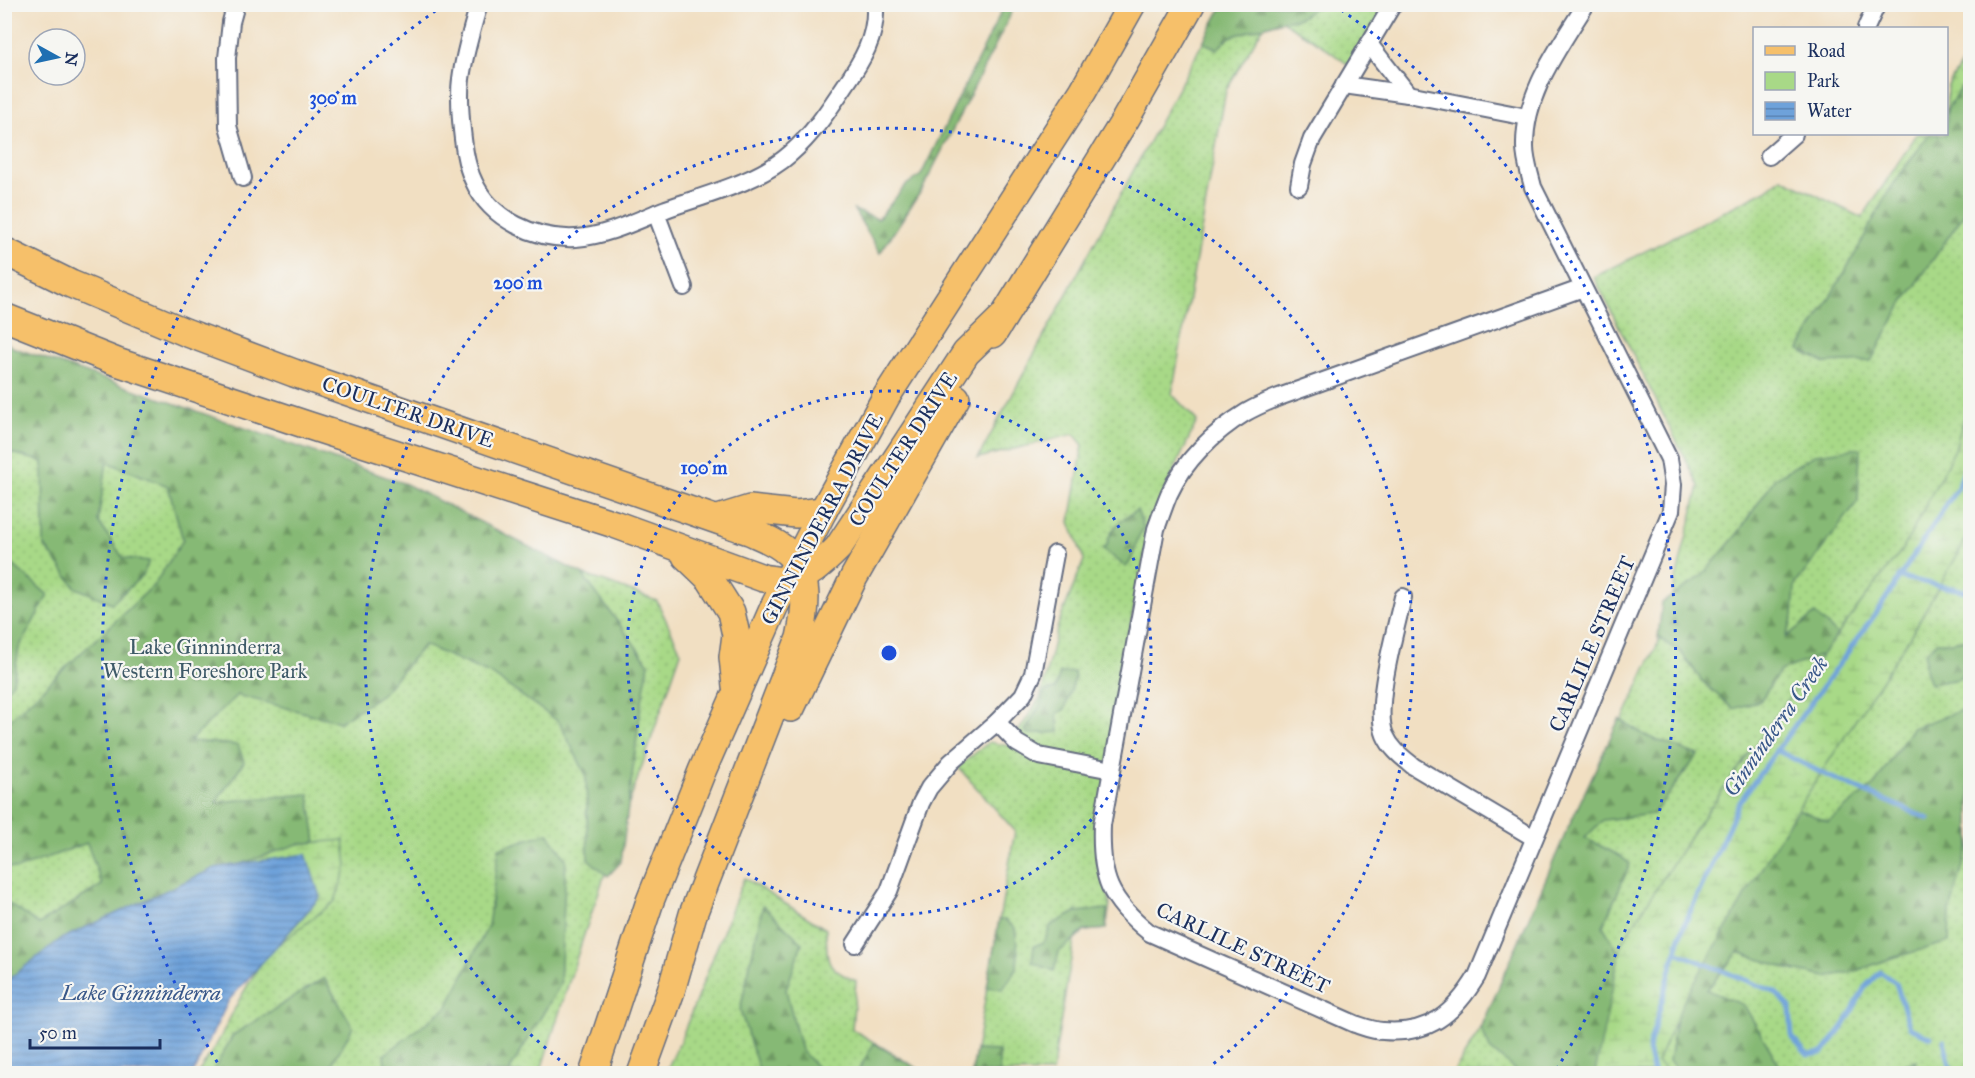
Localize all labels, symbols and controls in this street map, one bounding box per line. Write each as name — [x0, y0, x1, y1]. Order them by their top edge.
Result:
north arrow — [27, 27, 87, 87]
legend — [1753, 27, 1948, 135]
text: Road — [1807, 40, 1845, 62]
text: N — [61, 51, 82, 67]
text: Park — [1807, 70, 1840, 92]
text: 300 m — [309, 87, 357, 110]
text: Water — [1807, 100, 1852, 122]
text: 200 m — [494, 272, 543, 294]
street label: COULTER DRIVE — [843, 366, 963, 532]
street label: COULTER DRIVE — [319, 370, 497, 454]
street label: GINNINDERRA DRIVE — [755, 409, 889, 629]
text: 100 m — [681, 457, 728, 479]
street label: CARLILE STREET — [1543, 552, 1641, 736]
park label: Lake Ginninderra Western Foreshore Park — [103, 634, 308, 684]
centre of rings — [879, 643, 899, 663]
water label: Ginninderra Creek — [1717, 651, 1834, 802]
street label: CARLILE STREET — [1152, 896, 1334, 1000]
water label: Lake Ginninderra — [60, 979, 221, 1006]
scale bar — [30, 1012, 160, 1050]
text: 50 m — [39, 1022, 77, 1044]

